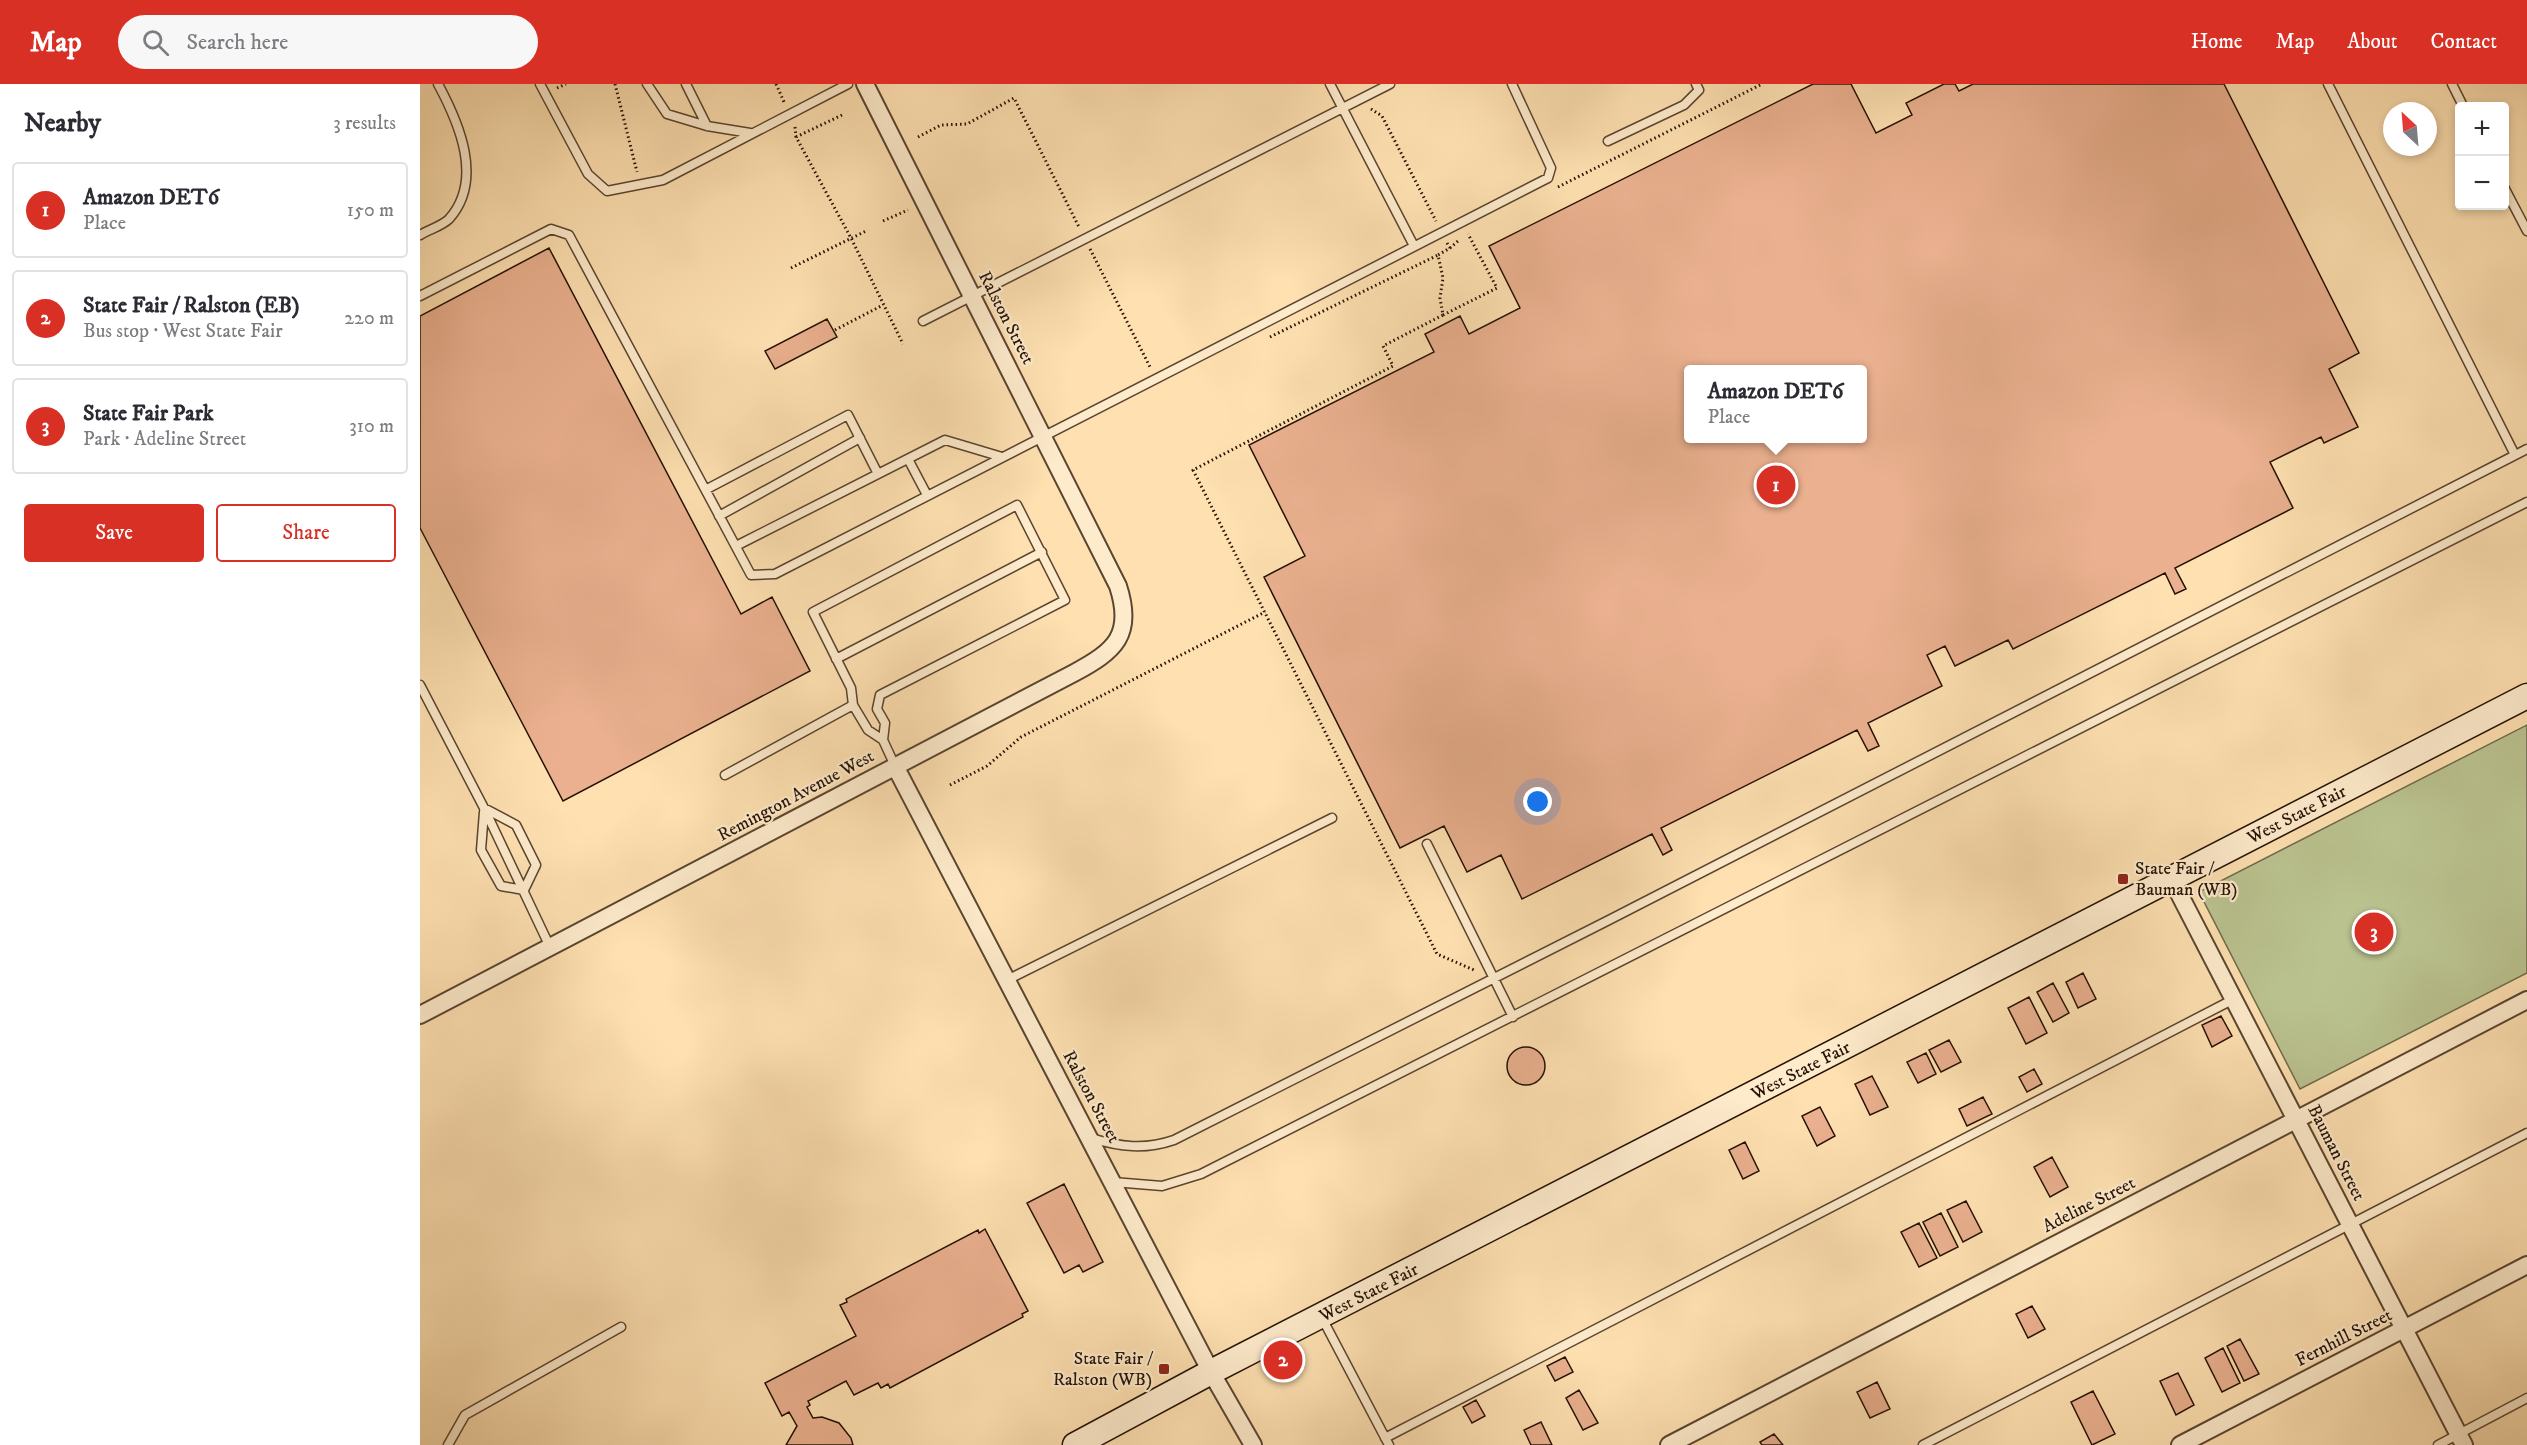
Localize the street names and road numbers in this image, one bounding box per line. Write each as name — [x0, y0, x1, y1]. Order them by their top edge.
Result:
street label: Ralston Street — [973, 268, 1039, 368]
street label: Remington Avenue West — [714, 745, 878, 847]
street label: West State Fair — [2243, 781, 2350, 850]
street label: West State Fair — [1747, 1037, 1854, 1106]
street label: Ralston Street — [1057, 1047, 1125, 1147]
street label: Bauman Street — [2302, 1101, 2370, 1205]
street label: Adeline Street — [2039, 1172, 2139, 1238]
street label: West State Fair — [1315, 1259, 1422, 1328]
street label: Fernhill Street — [2292, 1304, 2396, 1372]

